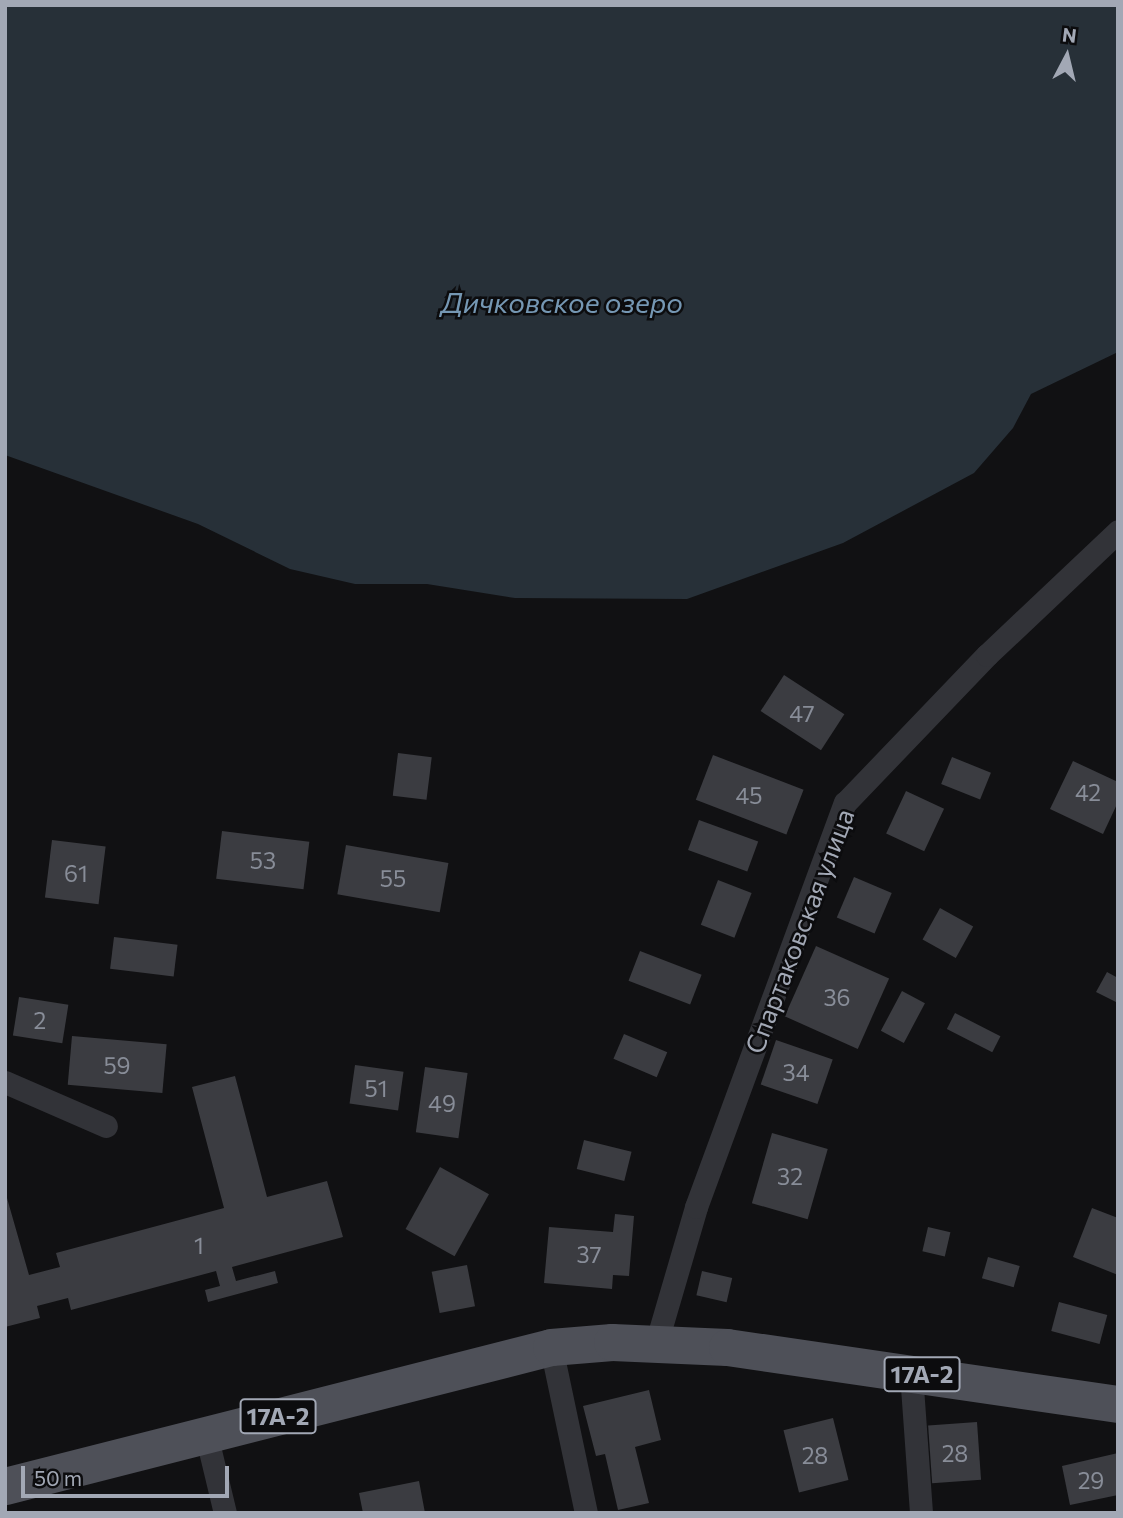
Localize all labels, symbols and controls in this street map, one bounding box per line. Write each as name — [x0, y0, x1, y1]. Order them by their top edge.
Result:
north arrow — [1032, 21, 1102, 91]
text: N — [1061, 22, 1078, 47]
water label: Дичковское озеро — [441, 285, 683, 319]
house number: 47 — [789, 699, 815, 727]
house number: 42 — [1075, 778, 1101, 806]
house number: 45 — [735, 781, 763, 809]
street label: Спартаковская улица — [738, 804, 860, 1058]
house number: 53 — [250, 846, 276, 874]
house number: 61 — [64, 859, 88, 887]
house number: 55 — [380, 864, 406, 892]
house number: 36 — [823, 983, 851, 1011]
house number: 2 — [34, 1006, 46, 1034]
house number: 59 — [103, 1051, 131, 1079]
house number: 34 — [783, 1058, 809, 1086]
house number: 51 — [364, 1074, 388, 1102]
house number: 49 — [428, 1089, 456, 1117]
house number: 32 — [777, 1162, 803, 1190]
house number: 1 — [194, 1231, 204, 1259]
house number: 37 — [576, 1240, 602, 1268]
road number: 17А-2 — [884, 1354, 960, 1394]
road number: 17А-2 — [240, 1396, 316, 1436]
house number: 28 — [942, 1439, 968, 1467]
house number: 28 — [802, 1441, 828, 1469]
scale bar — [24, 1452, 233, 1496]
text: 50 m — [34, 1465, 82, 1490]
house number: 29 — [1078, 1466, 1104, 1494]

